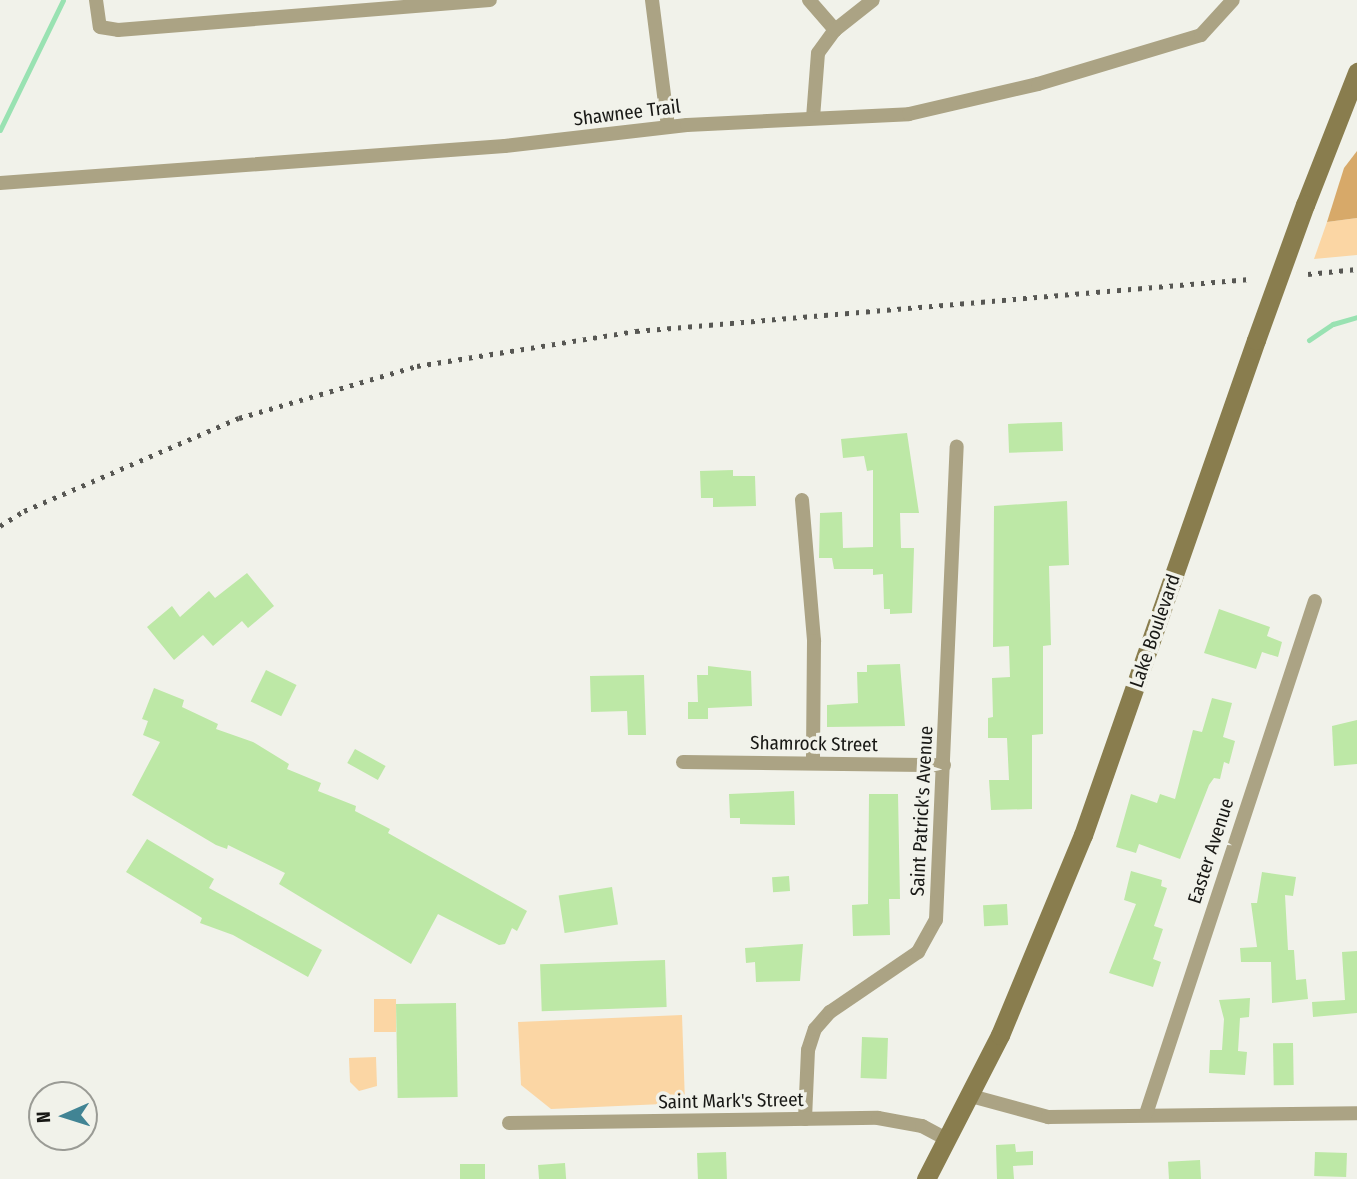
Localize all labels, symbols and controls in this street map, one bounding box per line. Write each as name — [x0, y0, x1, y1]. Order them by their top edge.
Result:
street label: Shawnee Trail — [572, 95, 682, 131]
street label: Lake Boulevard — [1125, 571, 1185, 691]
street label: Saint Patrick's Avenue — [906, 725, 938, 897]
street label: Shamrock Street — [750, 731, 878, 757]
street label: Easter Avenue — [1183, 795, 1239, 907]
north arrow — [28, 1081, 98, 1151]
street label: Saint Mark's Street — [658, 1088, 804, 1114]
text: N — [32, 1111, 55, 1123]

